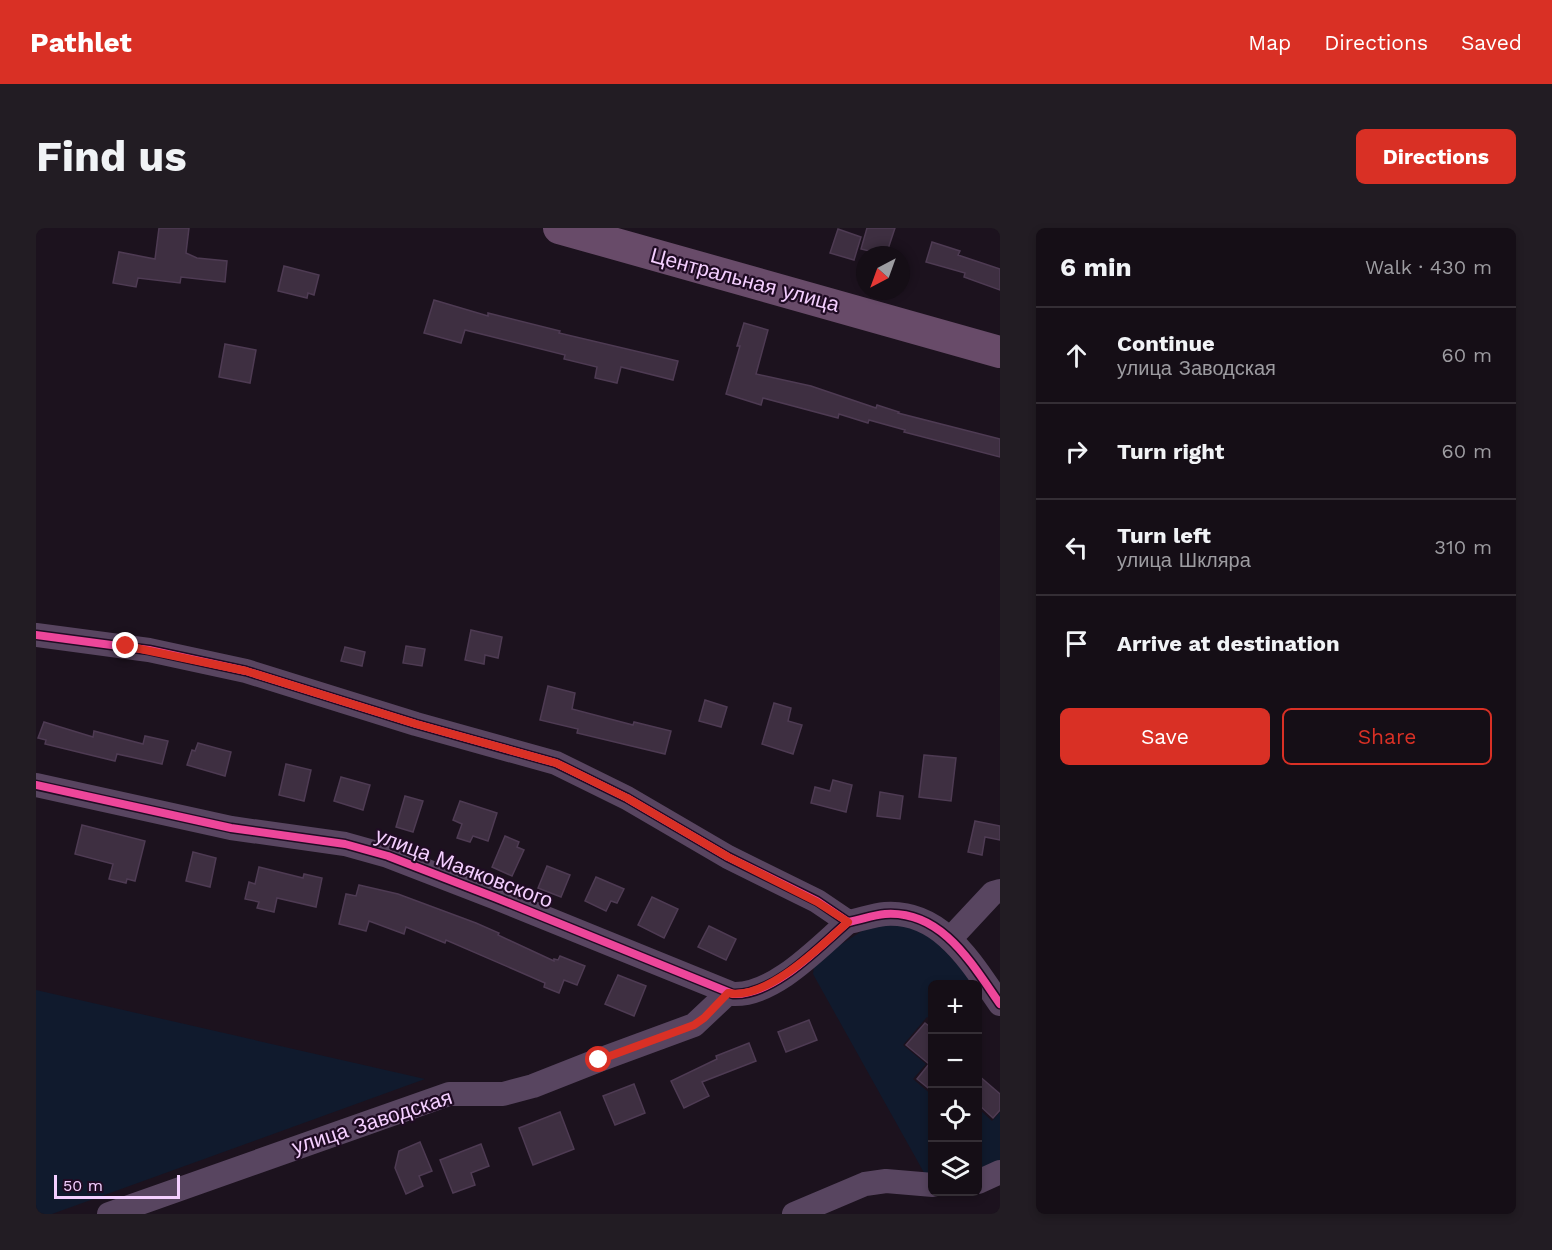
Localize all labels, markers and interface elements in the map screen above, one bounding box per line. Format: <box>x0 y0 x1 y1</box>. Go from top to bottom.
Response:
text: Pathlet <box>30 26 132 59</box>
text: Map <box>1248 30 1291 55</box>
text: Directions <box>1324 30 1428 55</box>
text: Saved <box>1461 30 1522 55</box>
button: Directions <box>1356 129 1516 184</box>
text: Find us <box>36 132 187 181</box>
street label: Центральная улица <box>648 242 843 317</box>
north arrow <box>856 246 910 300</box>
text: 6 min <box>1060 252 1132 282</box>
text: Walk · 430 m <box>1365 255 1492 279</box>
text: Continue <box>1117 331 1215 356</box>
icon: ahead <box>1060 339 1093 372</box>
text: 60 m <box>1442 343 1492 367</box>
text: улица Заводская <box>1117 356 1276 380</box>
icon: right <box>1060 435 1093 468</box>
text: Turn right <box>1117 439 1224 464</box>
text: 60 m <box>1442 439 1492 463</box>
text: Turn left <box>1117 523 1211 548</box>
icon: left <box>1060 531 1093 564</box>
text: 310 m <box>1434 535 1492 559</box>
text: улица Шкляра <box>1117 548 1251 572</box>
icon: arrive <box>1060 627 1093 660</box>
text: Arrive at destination <box>1117 631 1340 656</box>
route end <box>112 632 138 658</box>
button: Save <box>1060 708 1270 765</box>
button: Share <box>1282 708 1492 765</box>
street label: улица Маяковского <box>372 822 557 913</box>
map controls <box>928 980 982 1196</box>
button: + <box>928 980 982 1034</box>
button: − <box>928 1034 982 1088</box>
route start <box>585 1046 611 1072</box>
street label: улица Заводская <box>289 1084 455 1159</box>
button: locate <box>928 1088 982 1142</box>
button: layers <box>928 1142 982 1196</box>
scale bar <box>54 1172 180 1200</box>
text: 50 m <box>63 1176 103 1195</box>

